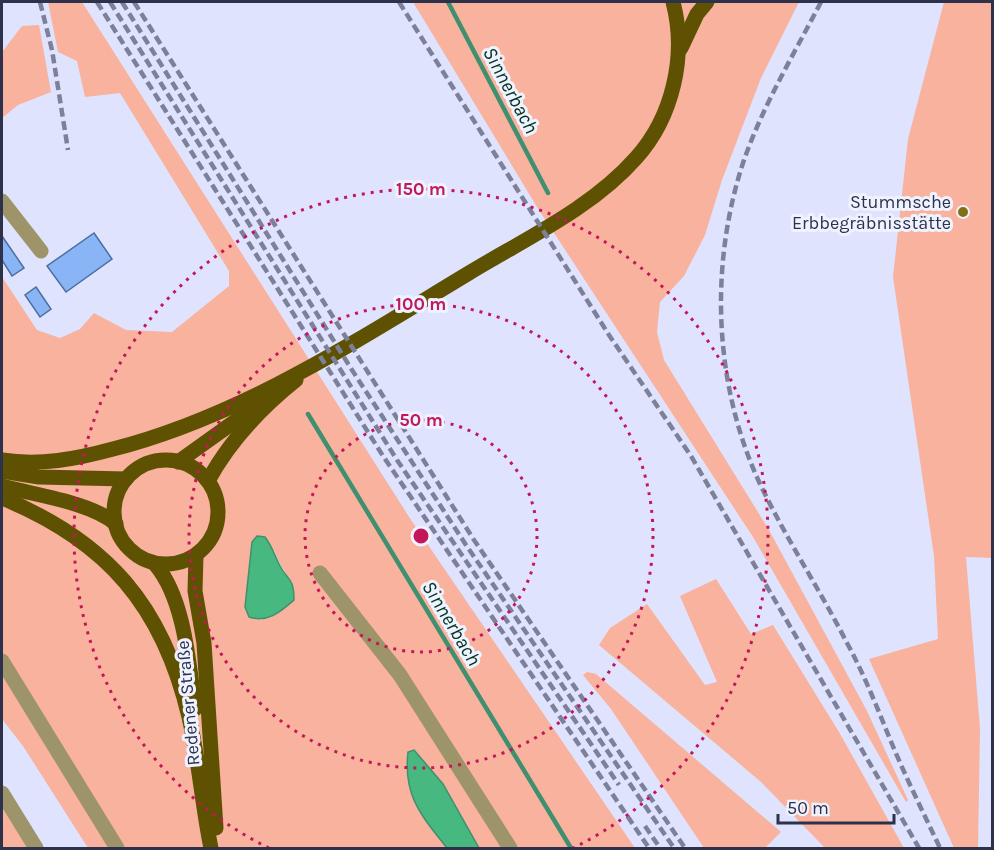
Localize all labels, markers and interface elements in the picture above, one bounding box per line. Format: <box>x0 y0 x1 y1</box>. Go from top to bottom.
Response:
water label: Sinnerbach <box>478 43 543 138</box>
text: 150 m <box>396 178 446 200</box>
place label: Stummsche Erbbegräbnisstätte <box>792 191 951 234</box>
marker: Stummsche Erbbegräbnisstätte <box>956 205 970 219</box>
text: 100 m <box>396 293 446 315</box>
text: 50 m <box>399 409 443 431</box>
centre of rings <box>411 526 431 546</box>
water label: Sinnerbach <box>417 577 486 670</box>
street label: Redener Straße <box>172 640 204 766</box>
scale bar <box>778 787 894 825</box>
text: 50 m <box>787 797 829 819</box>

